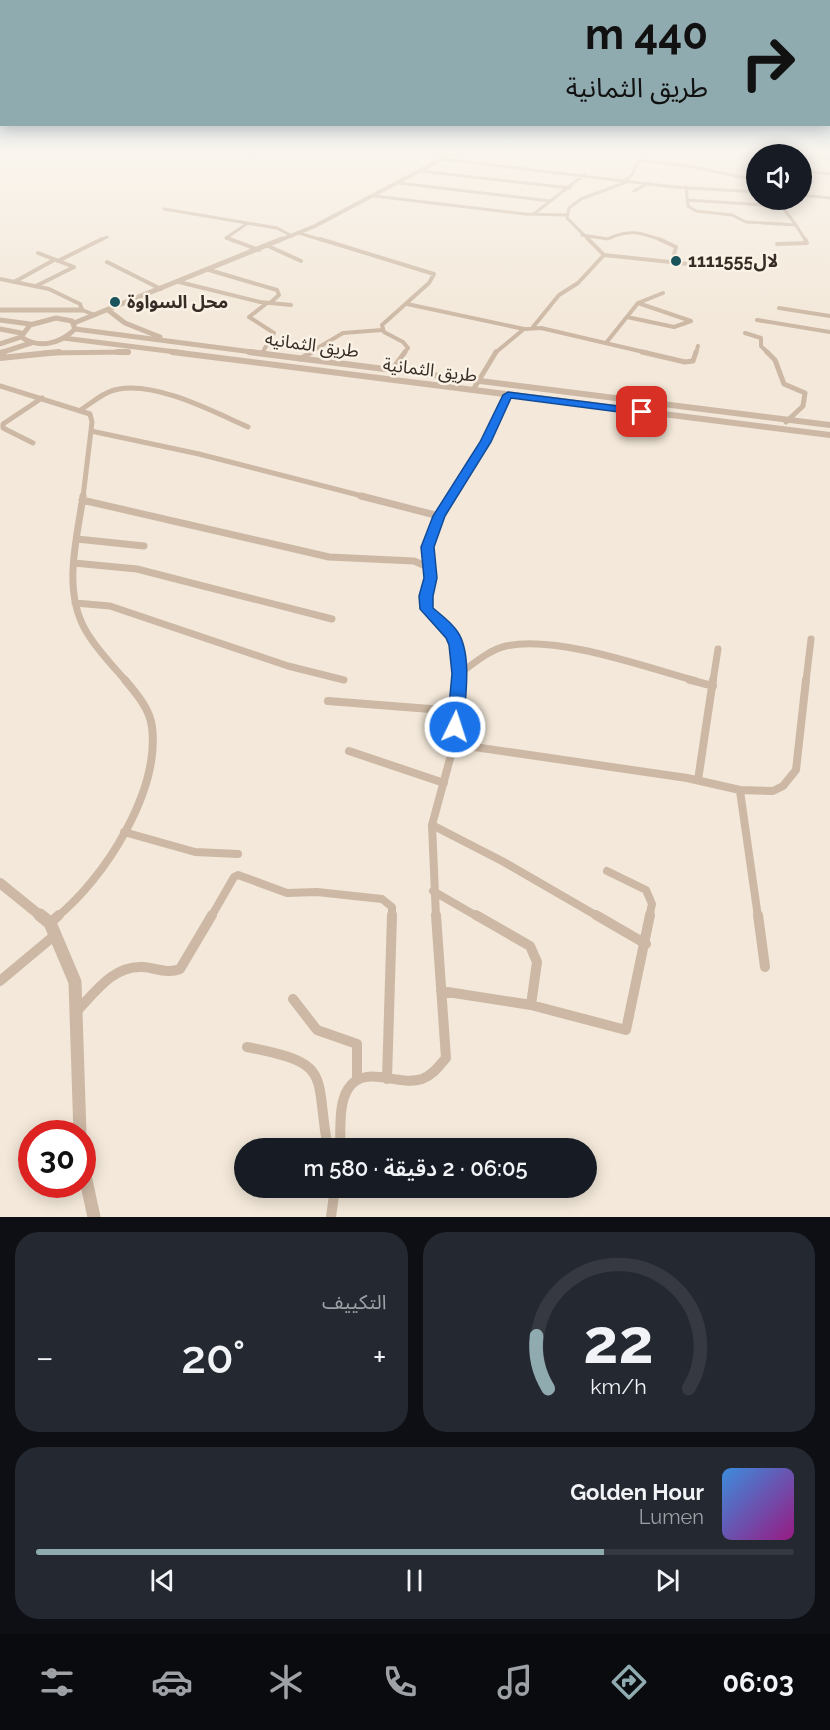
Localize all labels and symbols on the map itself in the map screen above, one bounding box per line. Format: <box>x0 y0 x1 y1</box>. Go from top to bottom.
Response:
place label: 1111555لال <box>688 250 778 272</box>
marker: 1111555لال <box>669 254 683 268</box>
place label: محل السواوة <box>127 291 228 312</box>
marker: محل السواوة <box>108 295 122 309</box>
street label: طريق الثمانيه <box>263 328 361 362</box>
street label: طريق الثمانية <box>382 353 478 387</box>
pin <box>616 386 667 437</box>
position arrow <box>423 695 487 759</box>
speed limit sign: 30 <box>18 1120 96 1198</box>

